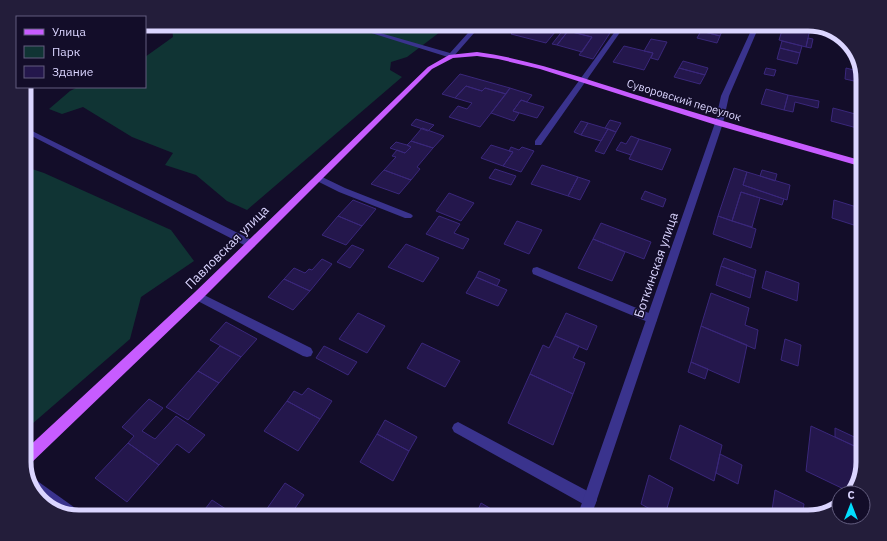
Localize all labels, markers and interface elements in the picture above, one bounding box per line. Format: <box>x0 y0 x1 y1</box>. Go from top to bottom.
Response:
legend <box>16 16 146 88</box>
text: Улица <box>52 24 86 39</box>
text: Парк <box>52 44 81 59</box>
text: Здание <box>52 64 94 79</box>
street label: Суворовский переулок <box>625 76 743 124</box>
street label: Павловская улица <box>182 202 272 292</box>
street label: Боткинская улица <box>630 210 682 320</box>
north arrow <box>831 485 871 525</box>
text: С <box>847 488 855 502</box>

